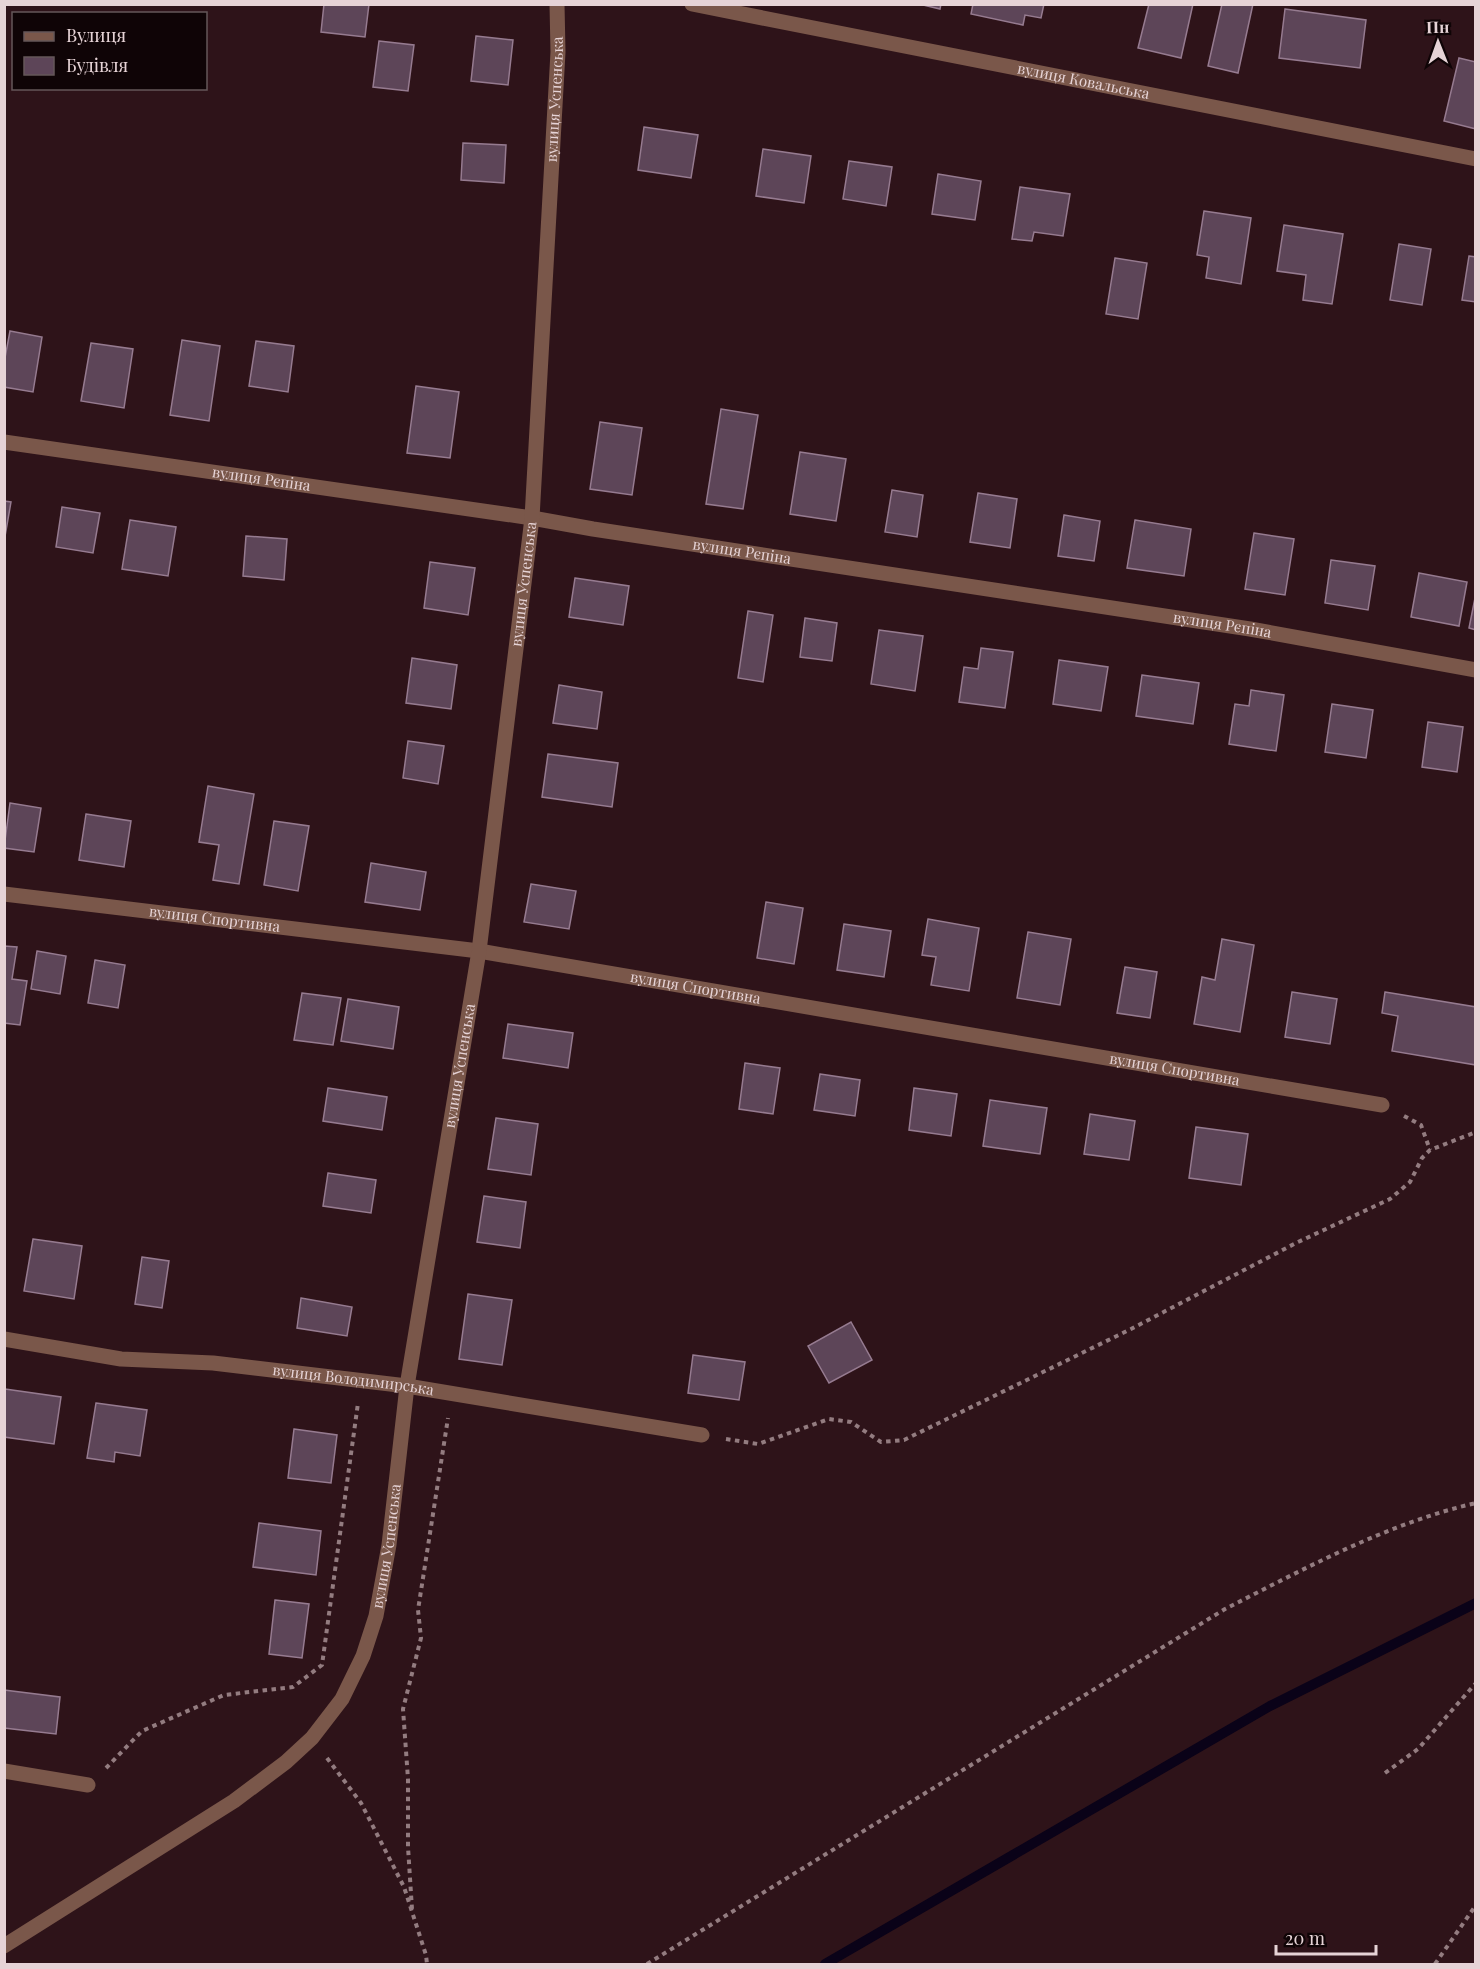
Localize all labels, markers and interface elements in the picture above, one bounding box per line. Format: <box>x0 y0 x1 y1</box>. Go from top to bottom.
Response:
legend <box>12 12 207 90</box>
north arrow <box>1408 12 1468 72</box>
text: Пн <box>1426 16 1449 37</box>
text: Вулиця <box>66 23 127 47</box>
street label: вулиця Успенська <box>541 36 567 163</box>
text: Будівля <box>66 53 129 77</box>
street label: вулиця Ковальська <box>1016 58 1152 103</box>
street label: вулиця Рєпіна <box>211 461 313 495</box>
street label: вулиця Успенська <box>505 520 541 648</box>
street label: вулиця Рєпіна <box>691 533 793 568</box>
street label: вулиця Рєпіна <box>1172 606 1274 642</box>
street label: вулиця Спортивна <box>148 900 282 936</box>
street label: вулиця Спортивна <box>629 966 763 1008</box>
street label: вулиця Успенська <box>439 1002 479 1129</box>
street label: вулиця Спортивна <box>1108 1048 1242 1090</box>
street label: вулиця Володимирська <box>272 1359 436 1399</box>
street label: вулиця Успенська <box>367 1482 405 1610</box>
scale bar <box>1276 1918 1376 1956</box>
text: 20 m <box>1285 1926 1325 1950</box>

